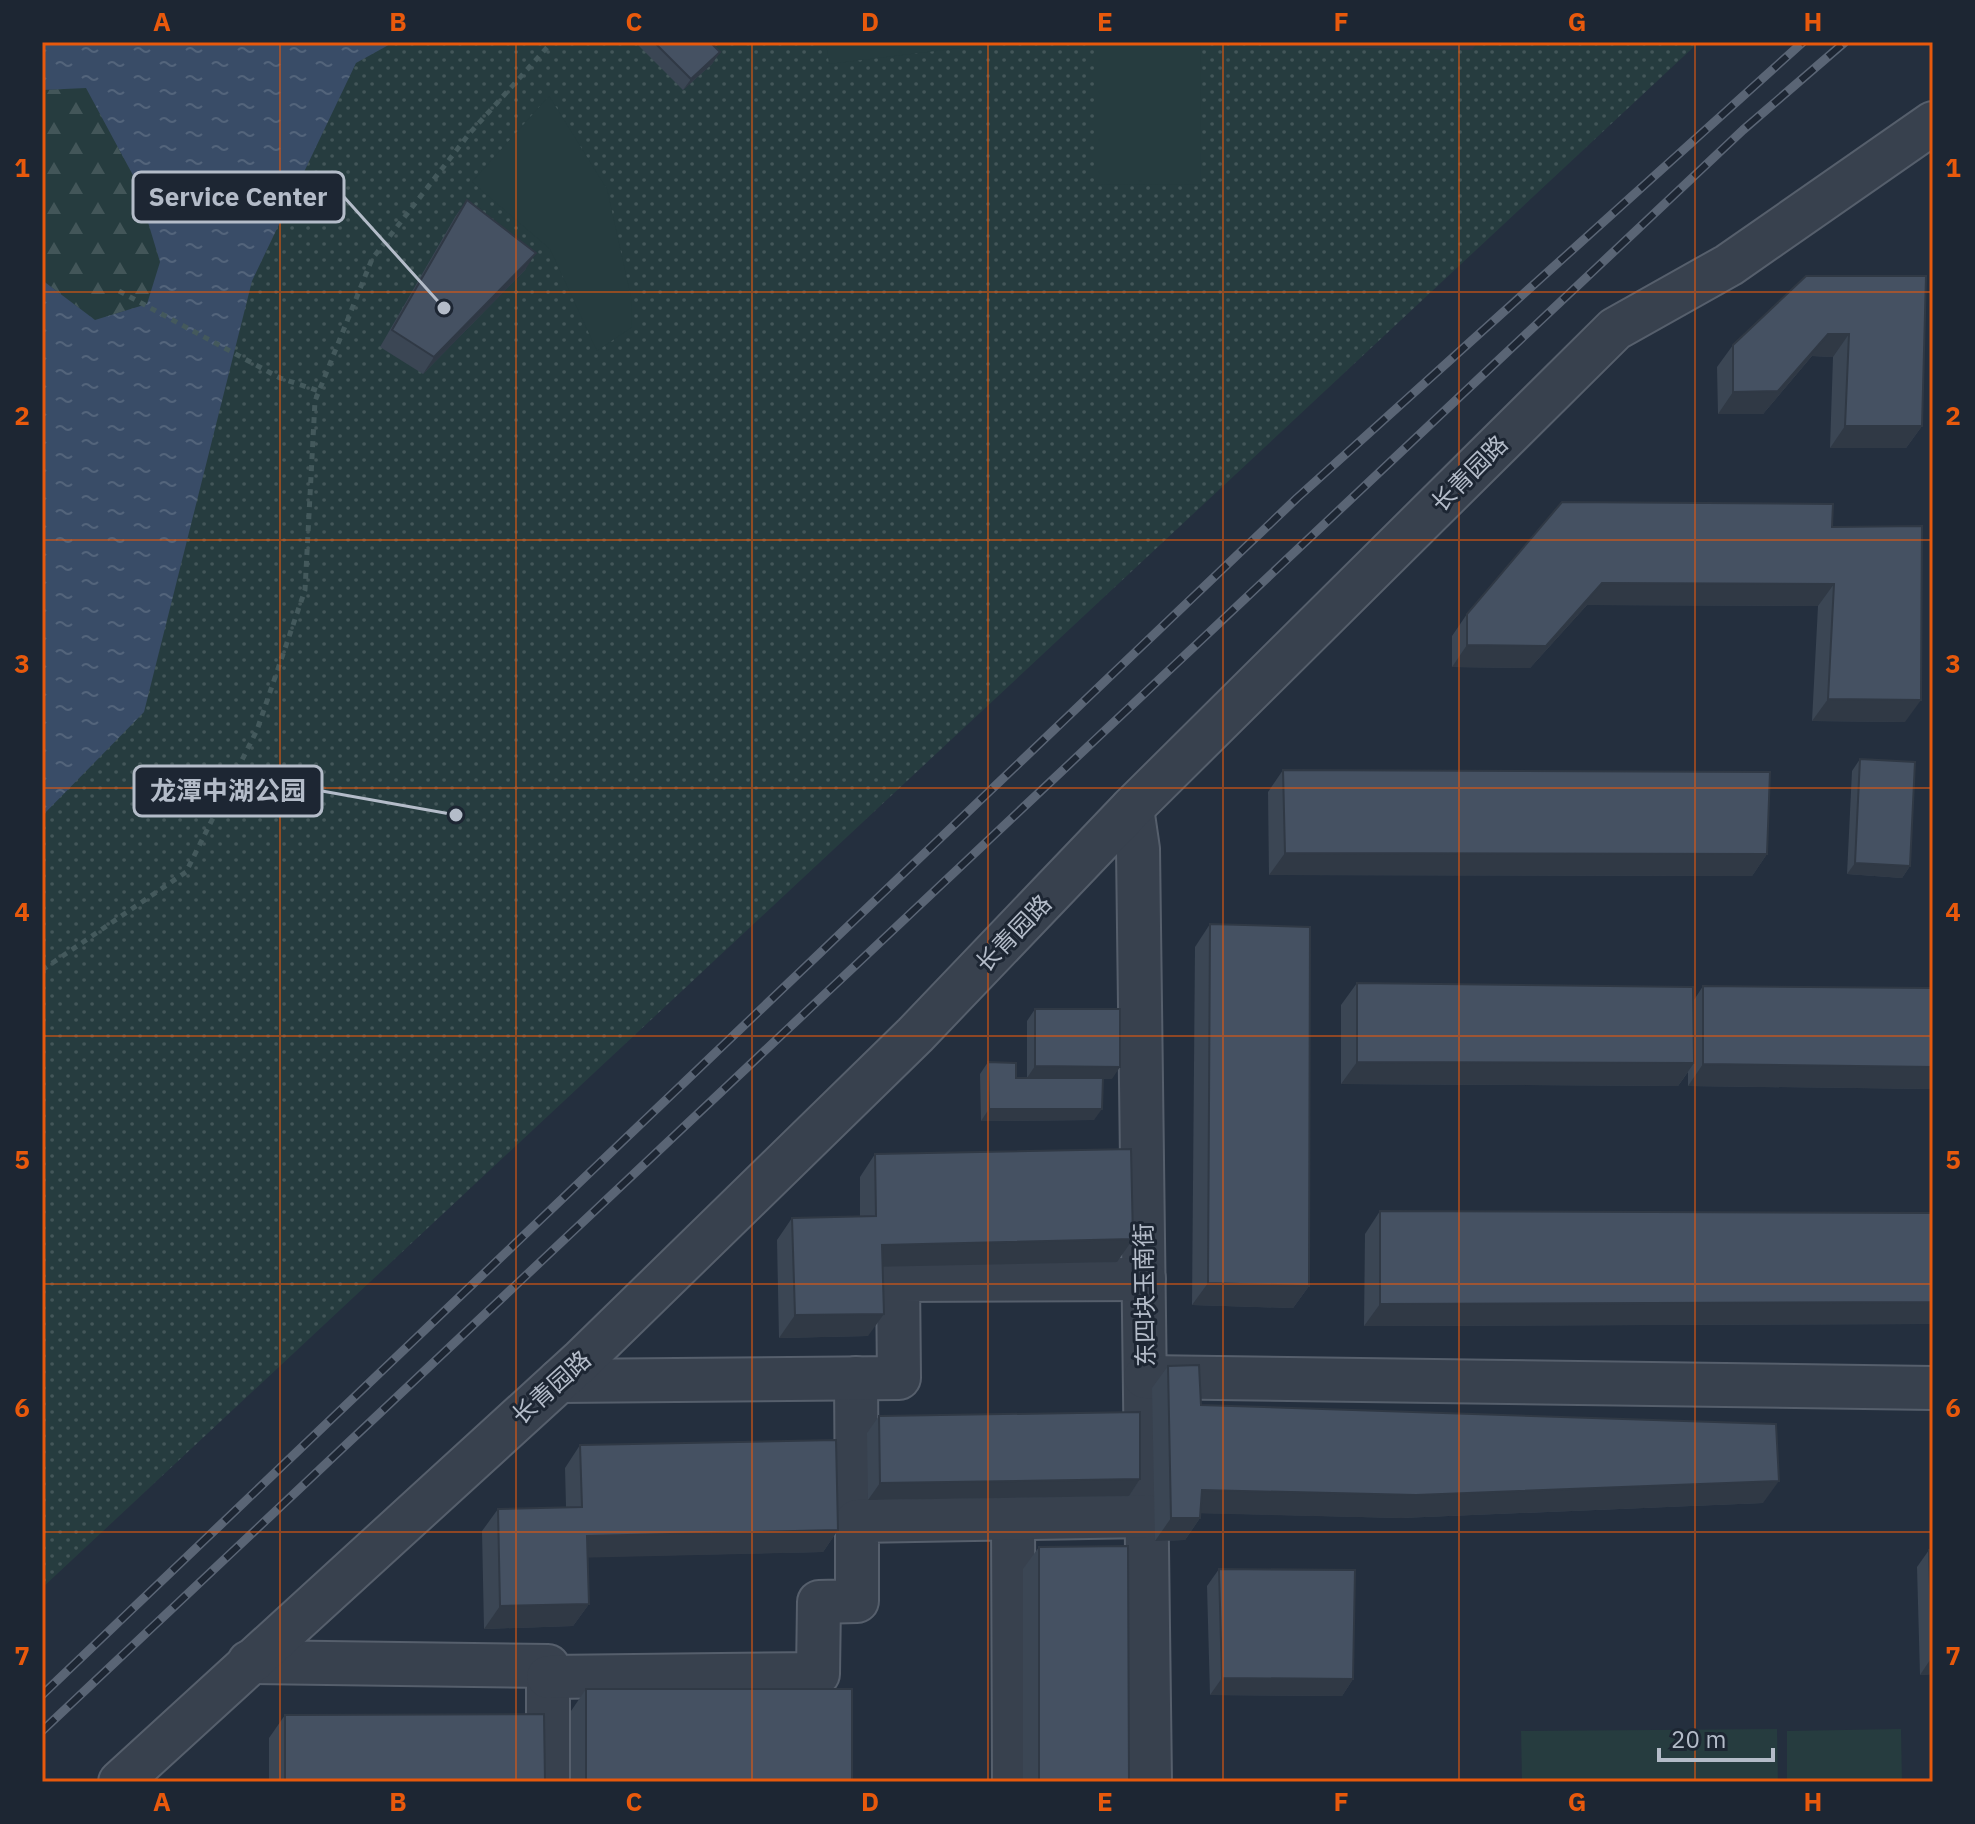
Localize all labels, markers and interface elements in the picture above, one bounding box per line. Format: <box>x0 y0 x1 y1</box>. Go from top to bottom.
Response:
text: A <box>153 4 171 38</box>
text: B <box>389 4 407 38</box>
text: C <box>626 4 643 38</box>
text: D <box>861 4 879 38</box>
text: E <box>1097 4 1113 38</box>
text: F <box>1333 4 1349 38</box>
text: G <box>1568 4 1586 38</box>
text: H <box>1804 4 1822 38</box>
text: 1 <box>14 150 30 184</box>
text: 1 <box>1945 150 1961 184</box>
callout: Service Center <box>133 172 344 222</box>
text: Service Center <box>148 179 328 213</box>
text: 2 <box>14 398 30 432</box>
text: 2 <box>1945 398 1961 432</box>
street label: 长青园路 <box>1424 428 1514 518</box>
text: 3 <box>14 646 30 680</box>
text: 3 <box>1945 646 1961 680</box>
callout: 龙潭中湖公园 <box>134 766 322 816</box>
text: 龙潭中湖公园 <box>150 773 306 807</box>
street label: 长青园路 <box>968 887 1058 979</box>
text: 4 <box>14 894 30 928</box>
text: 4 <box>1945 894 1961 928</box>
text: 5 <box>14 1142 30 1176</box>
text: 5 <box>1945 1142 1961 1176</box>
street label: 东四块玉南街 <box>1127 1223 1161 1367</box>
street label: 长青园路 <box>505 1343 597 1431</box>
text: 6 <box>14 1390 30 1424</box>
text: 6 <box>1945 1390 1961 1424</box>
text: 7 <box>14 1638 30 1672</box>
text: 7 <box>1945 1638 1961 1672</box>
scale bar <box>1659 1712 1773 1762</box>
text: 20 m <box>1671 1723 1726 1755</box>
text: A <box>153 1784 171 1818</box>
text: B <box>389 1784 407 1818</box>
text: C <box>626 1784 643 1818</box>
text: D <box>861 1784 879 1818</box>
text: E <box>1097 1784 1113 1818</box>
text: F <box>1333 1784 1349 1818</box>
text: G <box>1568 1784 1586 1818</box>
text: H <box>1804 1784 1822 1818</box>

